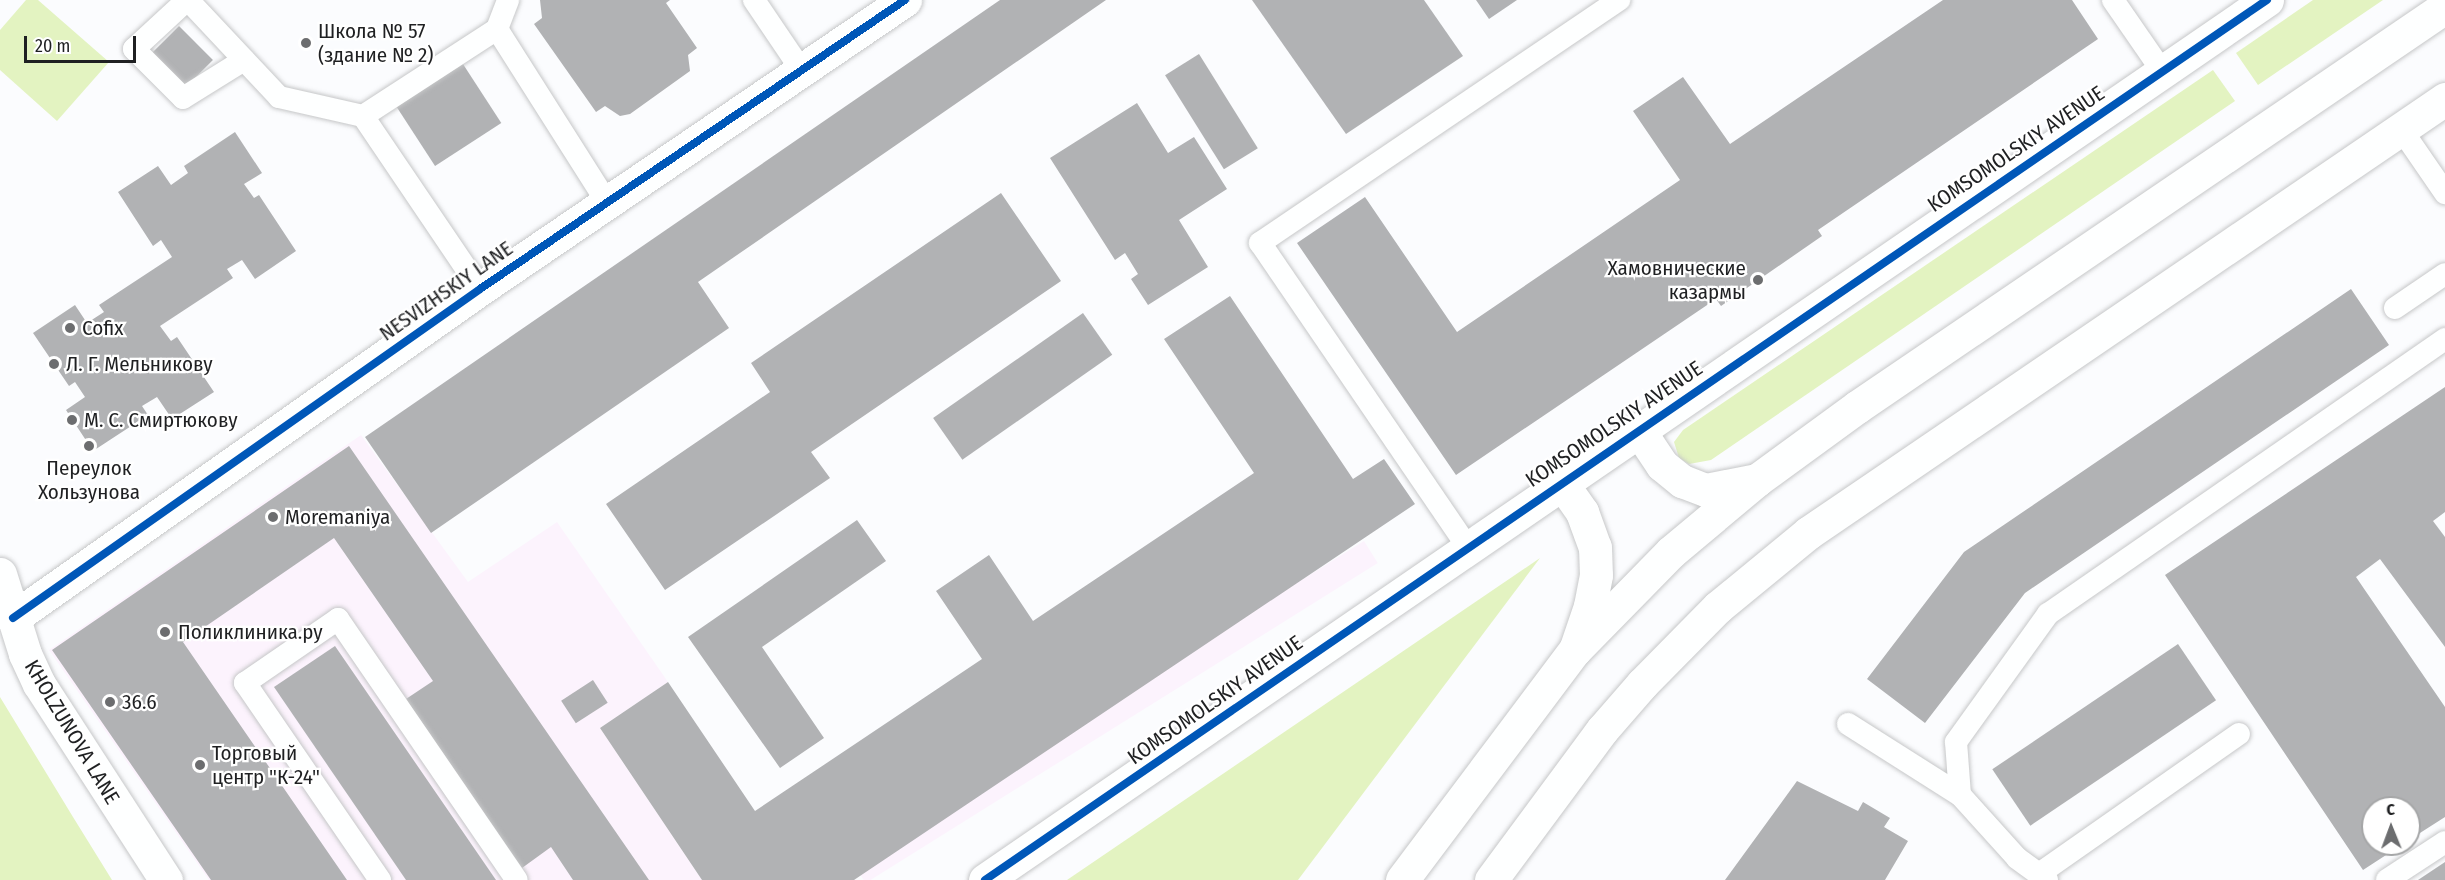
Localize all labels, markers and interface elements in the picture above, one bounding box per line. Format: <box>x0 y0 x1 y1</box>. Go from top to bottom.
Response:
place label: Школа № 57 (здание № 2) <box>318 18 434 68</box>
scale bar <box>27 24 140 62</box>
text: 20 m <box>35 35 70 57</box>
marker: Школа № 57 (здание № 2) <box>299 36 313 50</box>
street label: KOMSOMOLSKIY AVENUE <box>1923 81 2109 217</box>
street label: NESVIZHSKIY LANE <box>375 236 517 346</box>
place label: Хамовнические казармы <box>1608 255 1746 305</box>
marker: Хамовнические казармы <box>1751 273 1765 287</box>
place label: Cofix <box>82 315 123 341</box>
marker: Cofix <box>63 321 77 335</box>
place label: Л. Г. Мельникову <box>66 351 213 377</box>
street label: KOMSOMOLSKIY AVENUE <box>1521 356 1707 492</box>
marker: Л. Г. Мельникову <box>47 357 61 371</box>
place label: М. С. Смиртюкову <box>84 407 238 433</box>
marker: М. С. Смиртюкову <box>65 413 79 427</box>
marker: Переулок Хользунова <box>82 439 96 453</box>
place label: Переулок Хользунова <box>38 455 140 505</box>
place label: Moremaniya <box>285 504 390 530</box>
marker: Moremaniya <box>266 510 280 524</box>
place label: Поликлиника.ру <box>178 619 323 645</box>
marker: Поликлиника.ру <box>156 623 174 641</box>
street label: KOMSOMOLSKIY AVENUE <box>1123 630 1307 770</box>
street label: KHOLZUNOVA LANE <box>19 655 125 809</box>
place label: 36.6 <box>122 689 157 715</box>
marker: 36.6 <box>103 695 117 709</box>
place label: Торговый центр "К-24" <box>212 740 320 790</box>
marker: Торговый центр "К-24" <box>193 758 207 772</box>
north arrow <box>2361 796 2421 856</box>
text: С <box>2386 800 2395 819</box>

